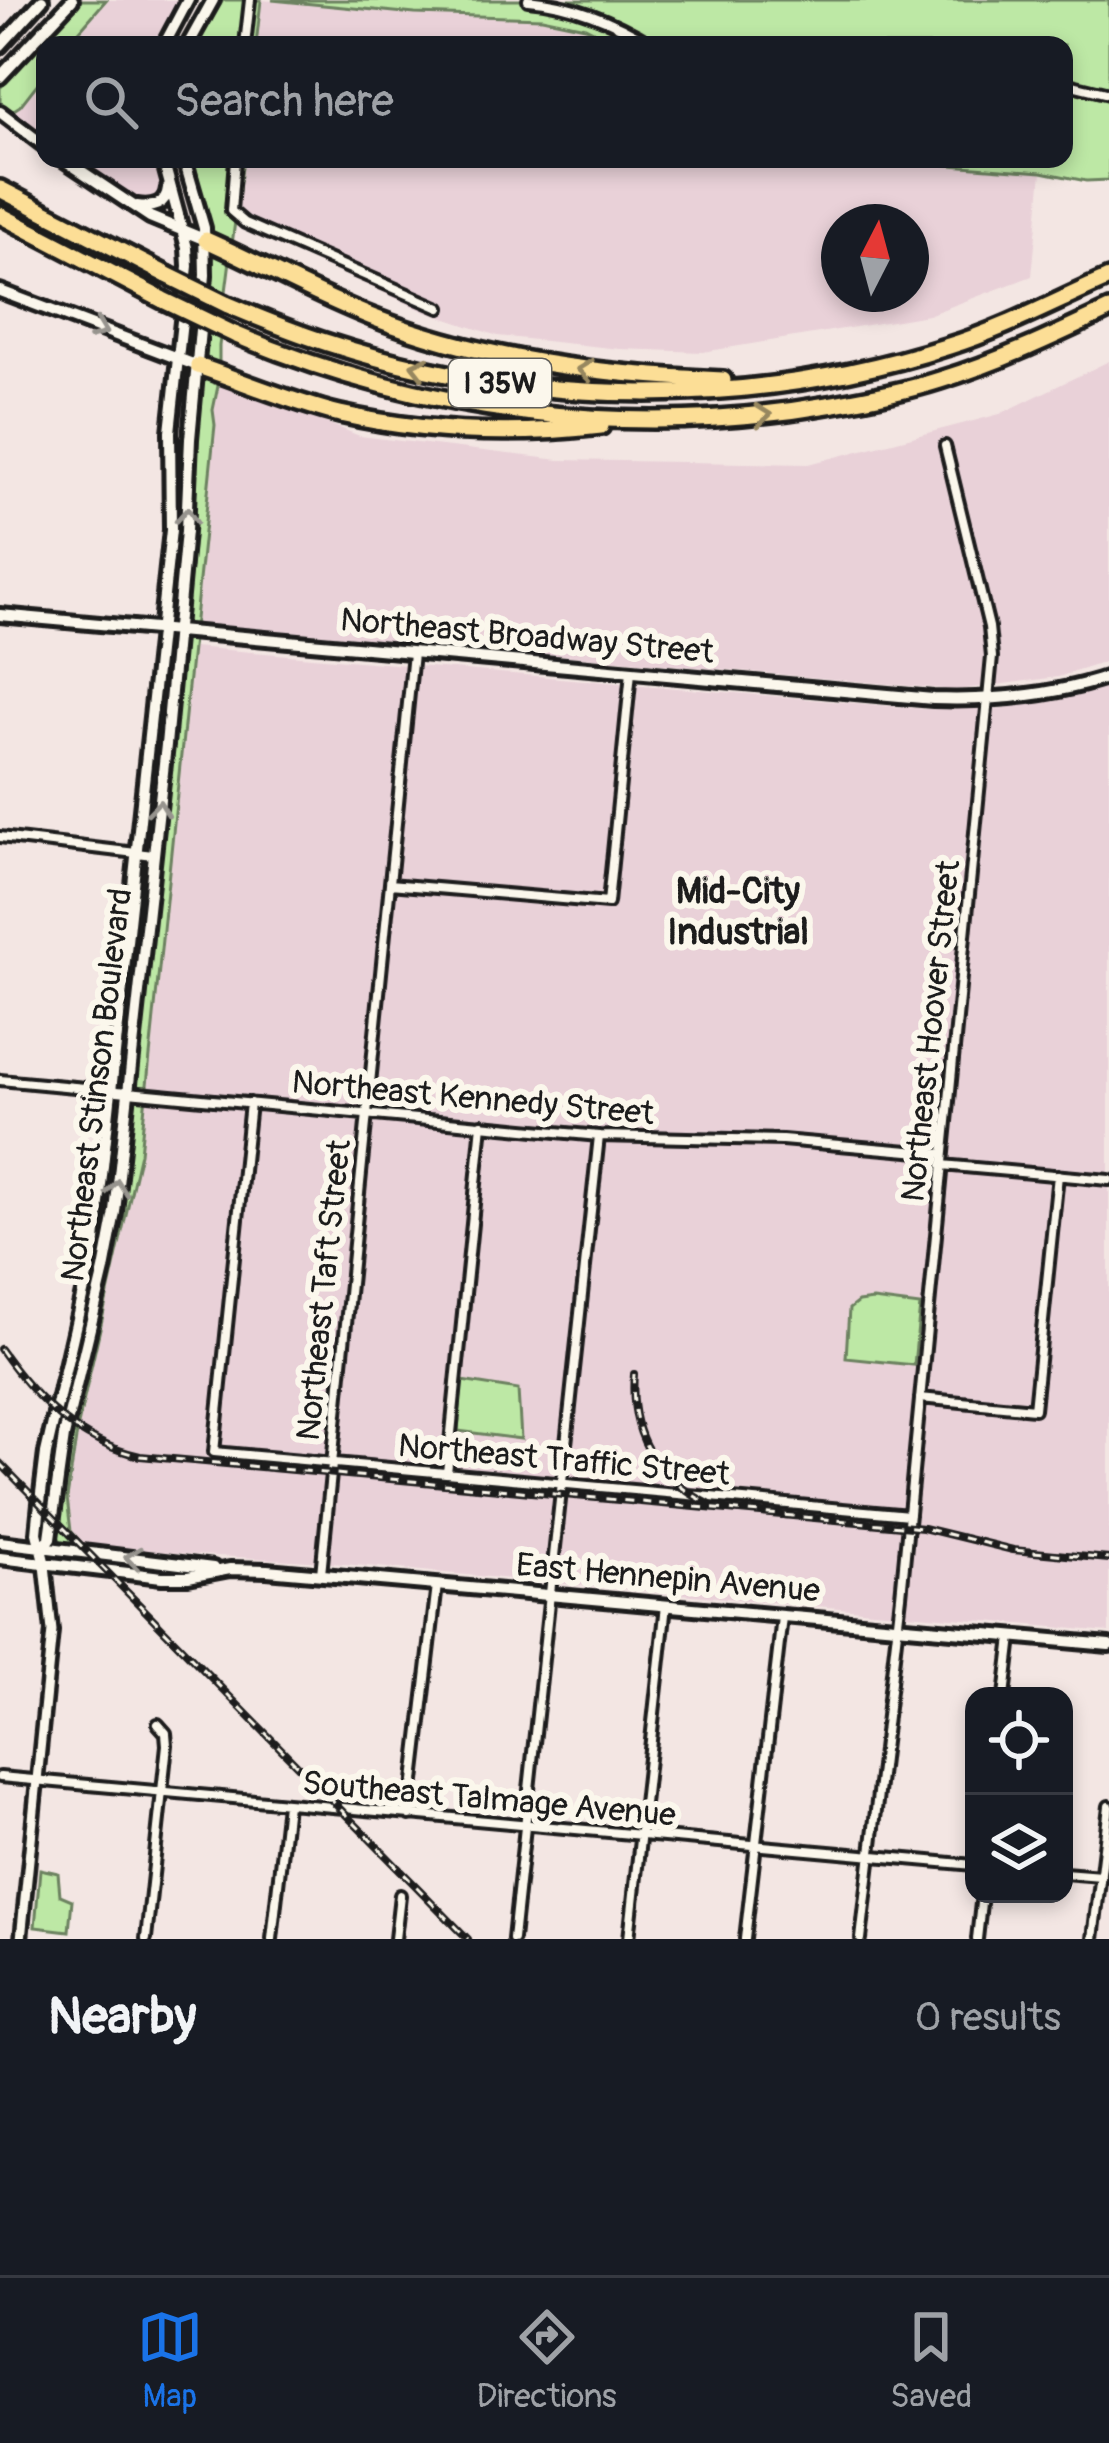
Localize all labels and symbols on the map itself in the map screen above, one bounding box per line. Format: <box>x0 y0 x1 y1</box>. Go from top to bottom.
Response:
north arrow <box>821 204 929 312</box>
one-way arrow <box>87 315 108 340</box>
one-way arrow <box>410 356 430 381</box>
one-way arrow <box>575 358 595 384</box>
road number: I 35W <box>449 359 551 407</box>
one-way arrow <box>753 402 773 428</box>
one-way arrow <box>174 506 200 525</box>
street label: Northeast Broadway Street <box>339 599 716 673</box>
one-way arrow <box>146 799 171 818</box>
street label: Northeast Hoover Street <box>893 857 969 1204</box>
district label: Mid-City Industrial <box>667 869 809 955</box>
street label: Northeast Stinson Boulevard <box>53 886 141 1284</box>
street label: Northeast Kennedy Street <box>290 1062 656 1134</box>
street label: Northeast Taft Street <box>288 1137 360 1443</box>
one-way arrow <box>104 1178 130 1198</box>
street label: Northeast Traffic Street <box>396 1425 732 1495</box>
street label: East Hennepin Avenue <box>514 1544 822 1612</box>
one-way arrow <box>123 1545 142 1571</box>
street label: Southeast Talmage Avenue <box>301 1762 677 1836</box>

